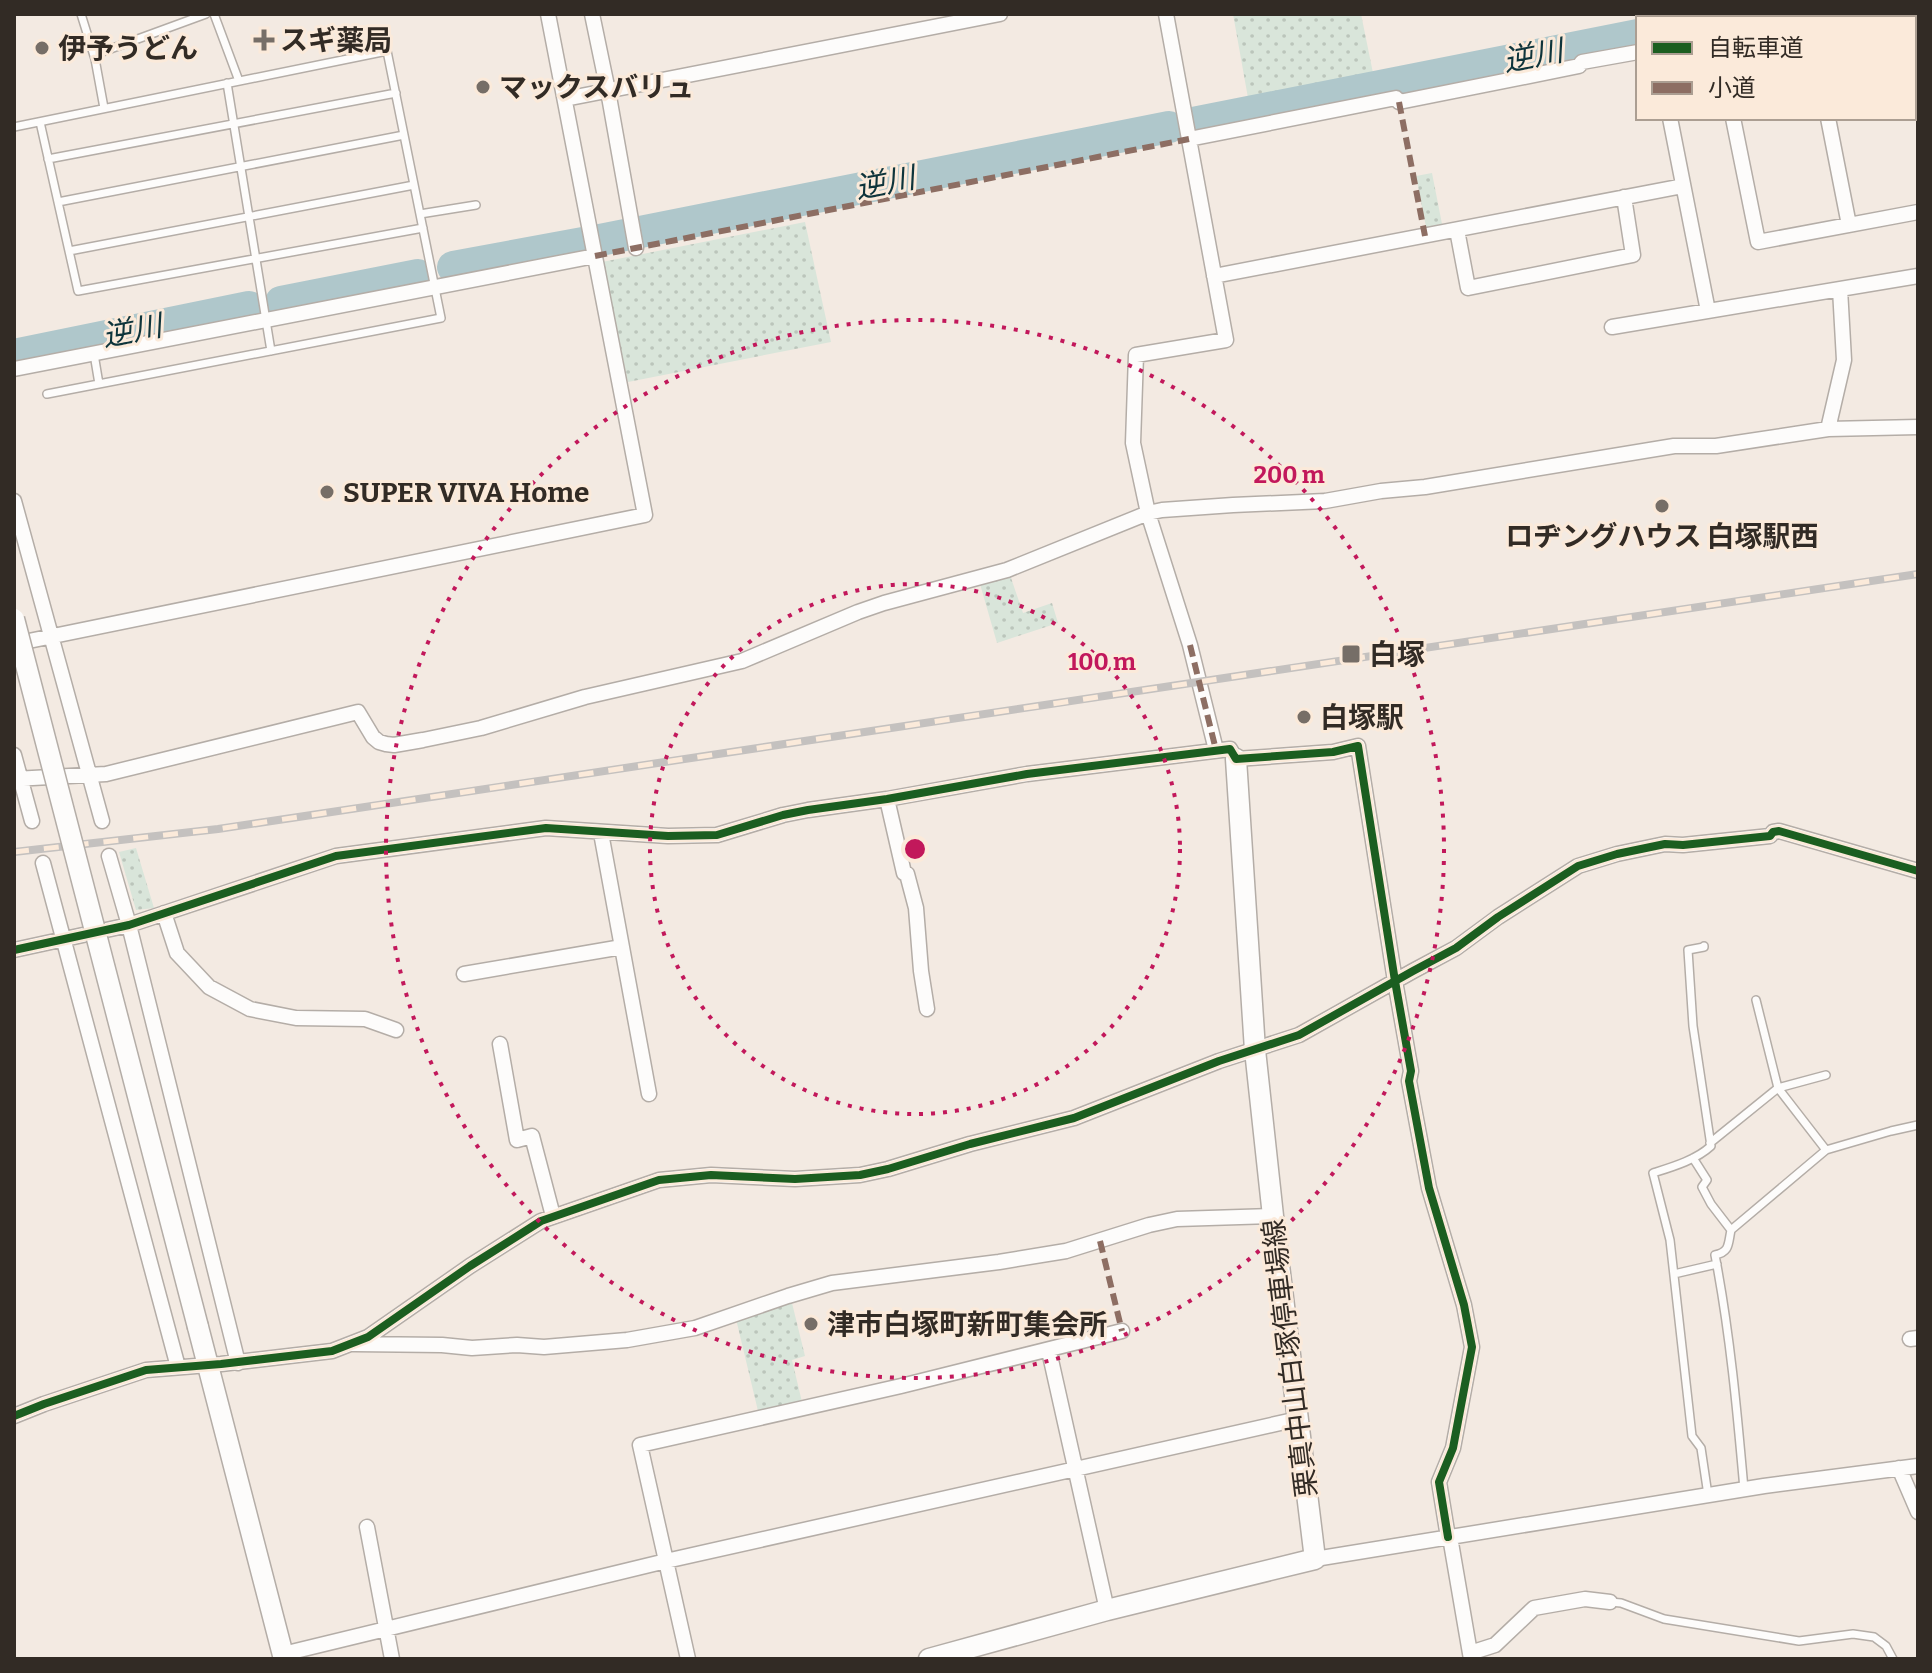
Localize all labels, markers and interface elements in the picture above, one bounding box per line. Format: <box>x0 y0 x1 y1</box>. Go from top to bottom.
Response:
legend <box>1636 16 1916 120</box>
place label: スギ薬局 <box>280 24 392 57</box>
marker: スギ薬局 <box>255 31 273 49</box>
place label: 伊予うどん <box>58 32 198 65</box>
water label: 逆川 <box>1500 32 1569 79</box>
text: 自転車道 <box>1708 34 1804 62</box>
marker: 伊予うどん <box>33 39 51 57</box>
place label: マックスバリュ <box>499 71 694 104</box>
text: 小道 <box>1708 74 1756 102</box>
marker: マックスバリュ <box>474 78 492 96</box>
water label: 逆川 <box>852 159 921 206</box>
water label: 逆川 <box>99 307 168 354</box>
text: 200 m <box>1253 461 1325 489</box>
place label: SUPER VIVA Home <box>343 476 589 509</box>
marker: SUPER VIVA Home <box>318 483 336 501</box>
marker: ロヂングハウス 白塚駅西 <box>1653 497 1671 515</box>
place label: ロヂングハウス 白塚駅西 <box>1505 520 1819 553</box>
place label: 白塚 <box>1369 638 1425 671</box>
marker: 白塚 <box>1340 643 1362 665</box>
text: 100 m <box>1068 648 1136 676</box>
place label: 白塚駅 <box>1320 701 1404 734</box>
marker: 白塚駅 <box>1295 708 1313 726</box>
centre of rings <box>901 835 929 863</box>
street label: 栗真中山白塚停車場線 <box>1257 1217 1323 1499</box>
place label: 津市白塚町新町集会所 <box>827 1308 1107 1341</box>
marker: 津市白塚町新町集会所 <box>802 1315 820 1333</box>

